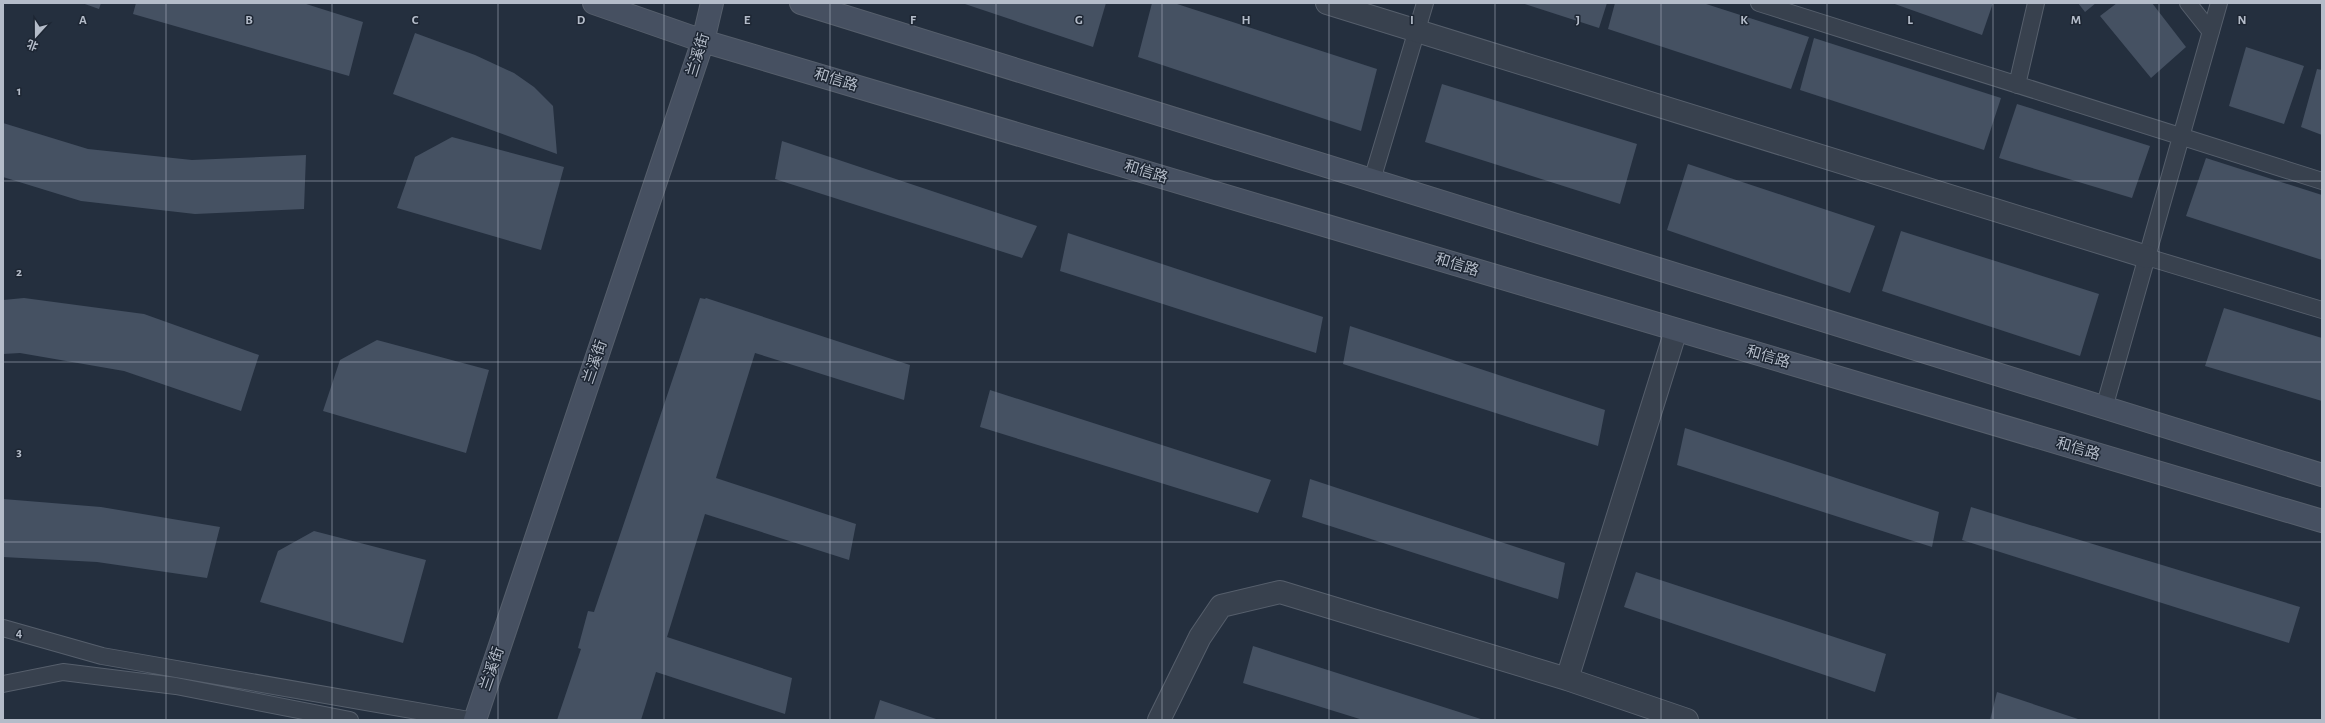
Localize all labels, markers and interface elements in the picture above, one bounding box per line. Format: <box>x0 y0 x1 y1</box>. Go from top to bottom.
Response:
text: A <box>79 14 87 27</box>
text: B <box>245 14 253 27</box>
text: C <box>412 14 419 27</box>
text: D <box>577 14 586 27</box>
text: E <box>744 14 751 27</box>
text: F <box>910 14 917 27</box>
text: G <box>1075 14 1083 27</box>
text: H <box>1241 14 1251 27</box>
text: I <box>1410 14 1414 27</box>
text: J <box>1576 14 1580 27</box>
text: K <box>1740 14 1748 27</box>
text: L <box>1907 14 1913 27</box>
text: M <box>2071 14 2081 27</box>
text: N <box>2237 14 2247 27</box>
north arrow <box>16 16 56 56</box>
street label: 兰溪街 <box>683 31 712 79</box>
text: 北 <box>25 38 40 52</box>
street label: 和信路 <box>812 65 860 94</box>
text: 1 <box>17 85 21 98</box>
street label: 和信路 <box>1122 157 1170 186</box>
street label: 和信路 <box>1433 250 1481 279</box>
text: 2 <box>16 266 22 279</box>
street label: 兰溪街 <box>580 338 609 386</box>
street label: 和信路 <box>1744 343 1792 370</box>
street label: 和信路 <box>2054 435 2102 462</box>
text: 3 <box>16 446 22 459</box>
text: 4 <box>16 627 23 640</box>
street label: 兰溪街 <box>477 645 506 693</box>

